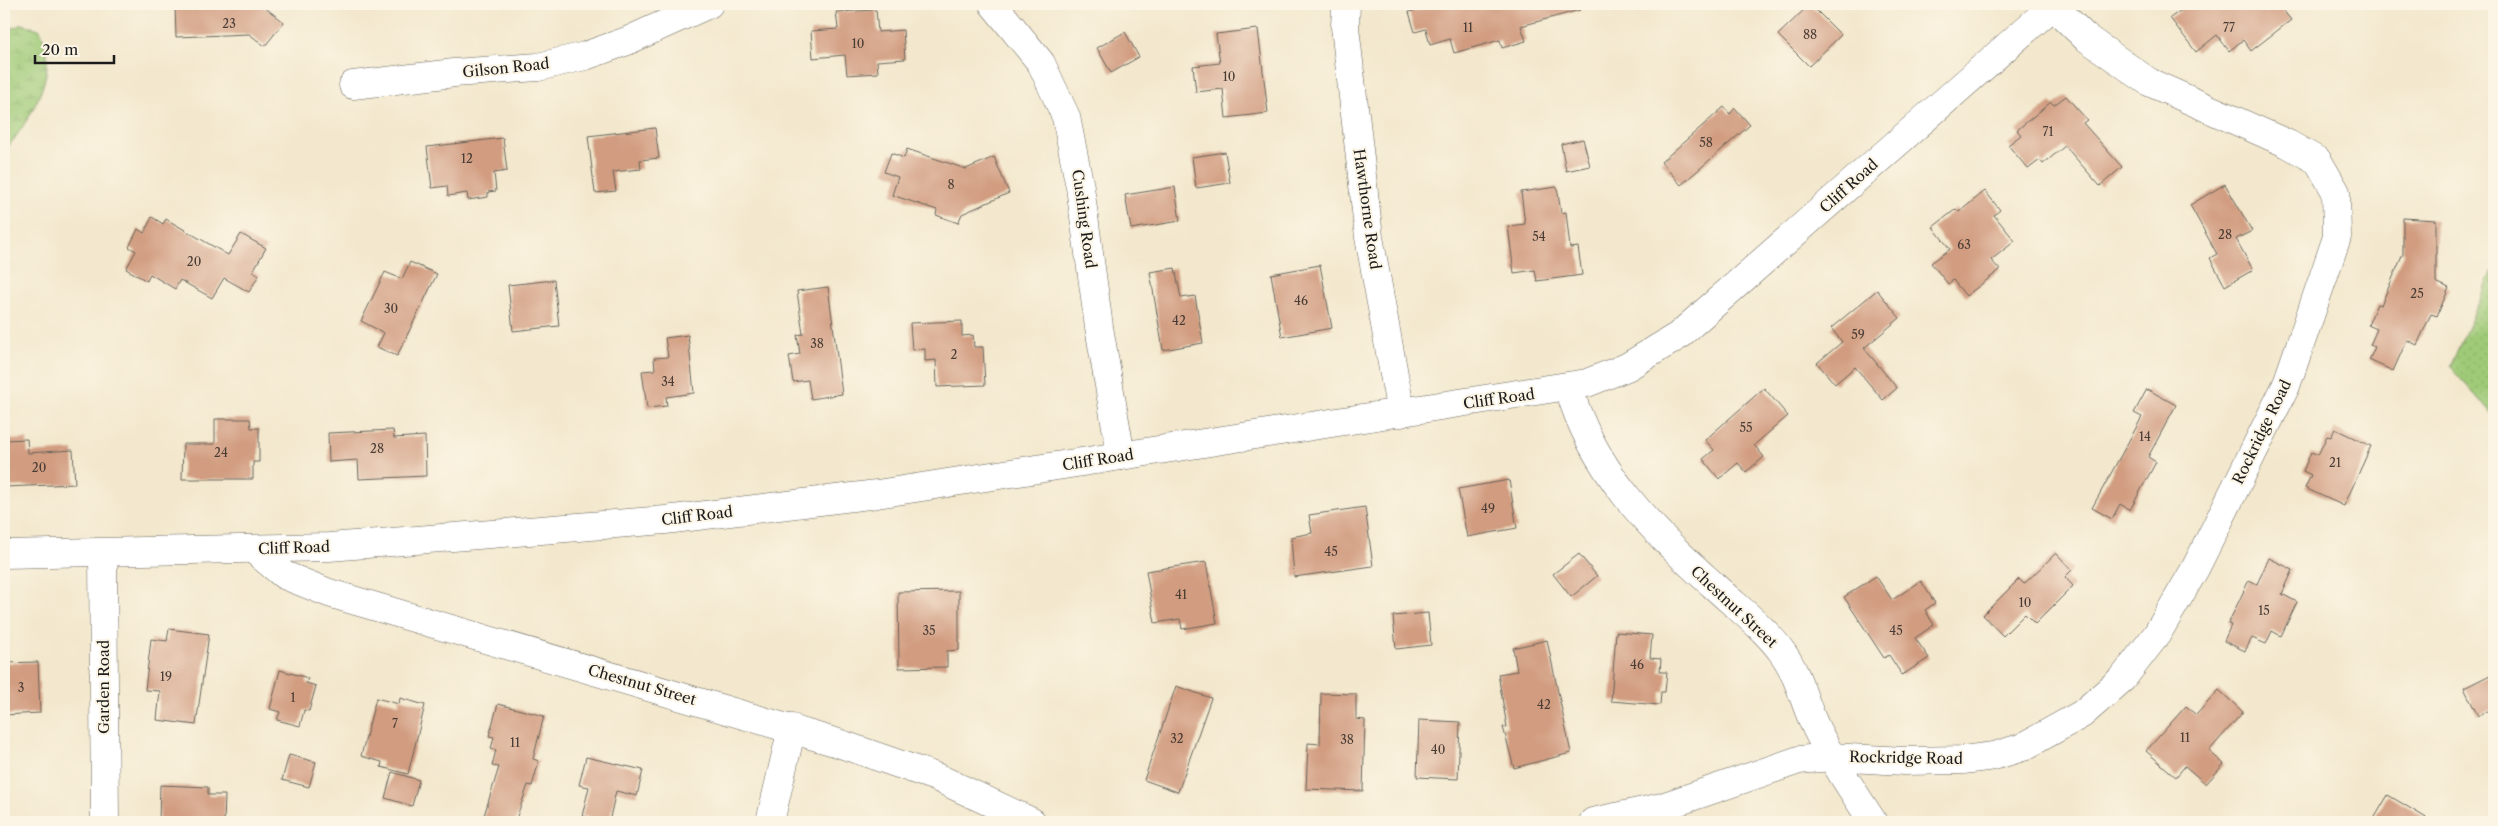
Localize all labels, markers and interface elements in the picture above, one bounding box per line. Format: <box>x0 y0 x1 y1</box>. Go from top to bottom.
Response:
house number: 23 <box>222 16 236 31</box>
house number: 11 <box>1463 20 1473 35</box>
house number: 77 <box>2223 20 2235 35</box>
house number: 88 <box>1803 27 1817 42</box>
scale bar <box>35 32 114 64</box>
house number: 10 <box>852 36 864 51</box>
text: 20 m <box>42 40 78 59</box>
street label: Gilson Road <box>462 53 550 82</box>
house number: 10 <box>1223 69 1235 84</box>
house number: 71 <box>2043 124 2053 139</box>
house number: 58 <box>1699 135 1713 150</box>
street label: Hawthorne Road <box>1350 147 1385 271</box>
house number: 12 <box>461 151 473 166</box>
street label: Cliff Road <box>1816 154 1882 217</box>
street label: Cushing Road <box>1068 168 1101 270</box>
house number: 8 <box>947 177 955 192</box>
house number: 28 <box>2218 227 2232 242</box>
house number: 54 <box>1532 229 1546 244</box>
house number: 63 <box>1957 237 1971 252</box>
house number: 20 <box>187 254 201 269</box>
house number: 25 <box>2410 286 2424 301</box>
house number: 46 <box>1294 293 1308 308</box>
house number: 30 <box>384 301 398 316</box>
house number: 42 <box>1172 313 1186 328</box>
house number: 59 <box>1851 327 1865 342</box>
house number: 38 <box>810 336 824 351</box>
house number: 2 <box>951 347 958 362</box>
house number: 34 <box>661 374 675 389</box>
street label: Rockridge Road <box>2228 376 2295 487</box>
street label: Cliff Road <box>1462 384 1536 413</box>
house number: 55 <box>1739 420 1753 435</box>
house number: 14 <box>2139 429 2151 444</box>
house number: 28 <box>370 441 384 456</box>
street label: Cliff Road <box>1061 444 1135 475</box>
house number: 24 <box>214 445 228 460</box>
house number: 21 <box>2329 455 2341 470</box>
house number: 20 <box>32 460 46 475</box>
house number: 49 <box>1481 501 1495 516</box>
street label: Cliff Road <box>660 502 734 529</box>
street label: Cliff Road <box>258 537 330 558</box>
house number: 45 <box>1324 544 1338 559</box>
street label: Chestnut Street <box>1687 562 1782 652</box>
house number: 41 <box>1175 587 1187 602</box>
house number: 10 <box>2019 595 2031 610</box>
house number: 15 <box>2258 603 2270 618</box>
house number: 35 <box>922 623 936 638</box>
house number: 45 <box>1889 623 1903 638</box>
street label: Garden Road <box>94 640 113 734</box>
house number: 46 <box>1630 657 1644 672</box>
street label: Chestnut Street <box>586 660 699 709</box>
house number: 19 <box>160 669 172 684</box>
house number: 3 <box>18 680 24 695</box>
house number: 1 <box>290 690 296 705</box>
house number: 42 <box>1537 697 1551 712</box>
house number: 7 <box>392 716 398 731</box>
house number: 11 <box>2180 730 2190 745</box>
house number: 32 <box>1170 731 1184 746</box>
house number: 38 <box>1340 732 1354 747</box>
house number: 11 <box>510 735 520 750</box>
house number: 40 <box>1431 742 1445 757</box>
street label: Rockridge Road <box>1849 747 1963 768</box>

